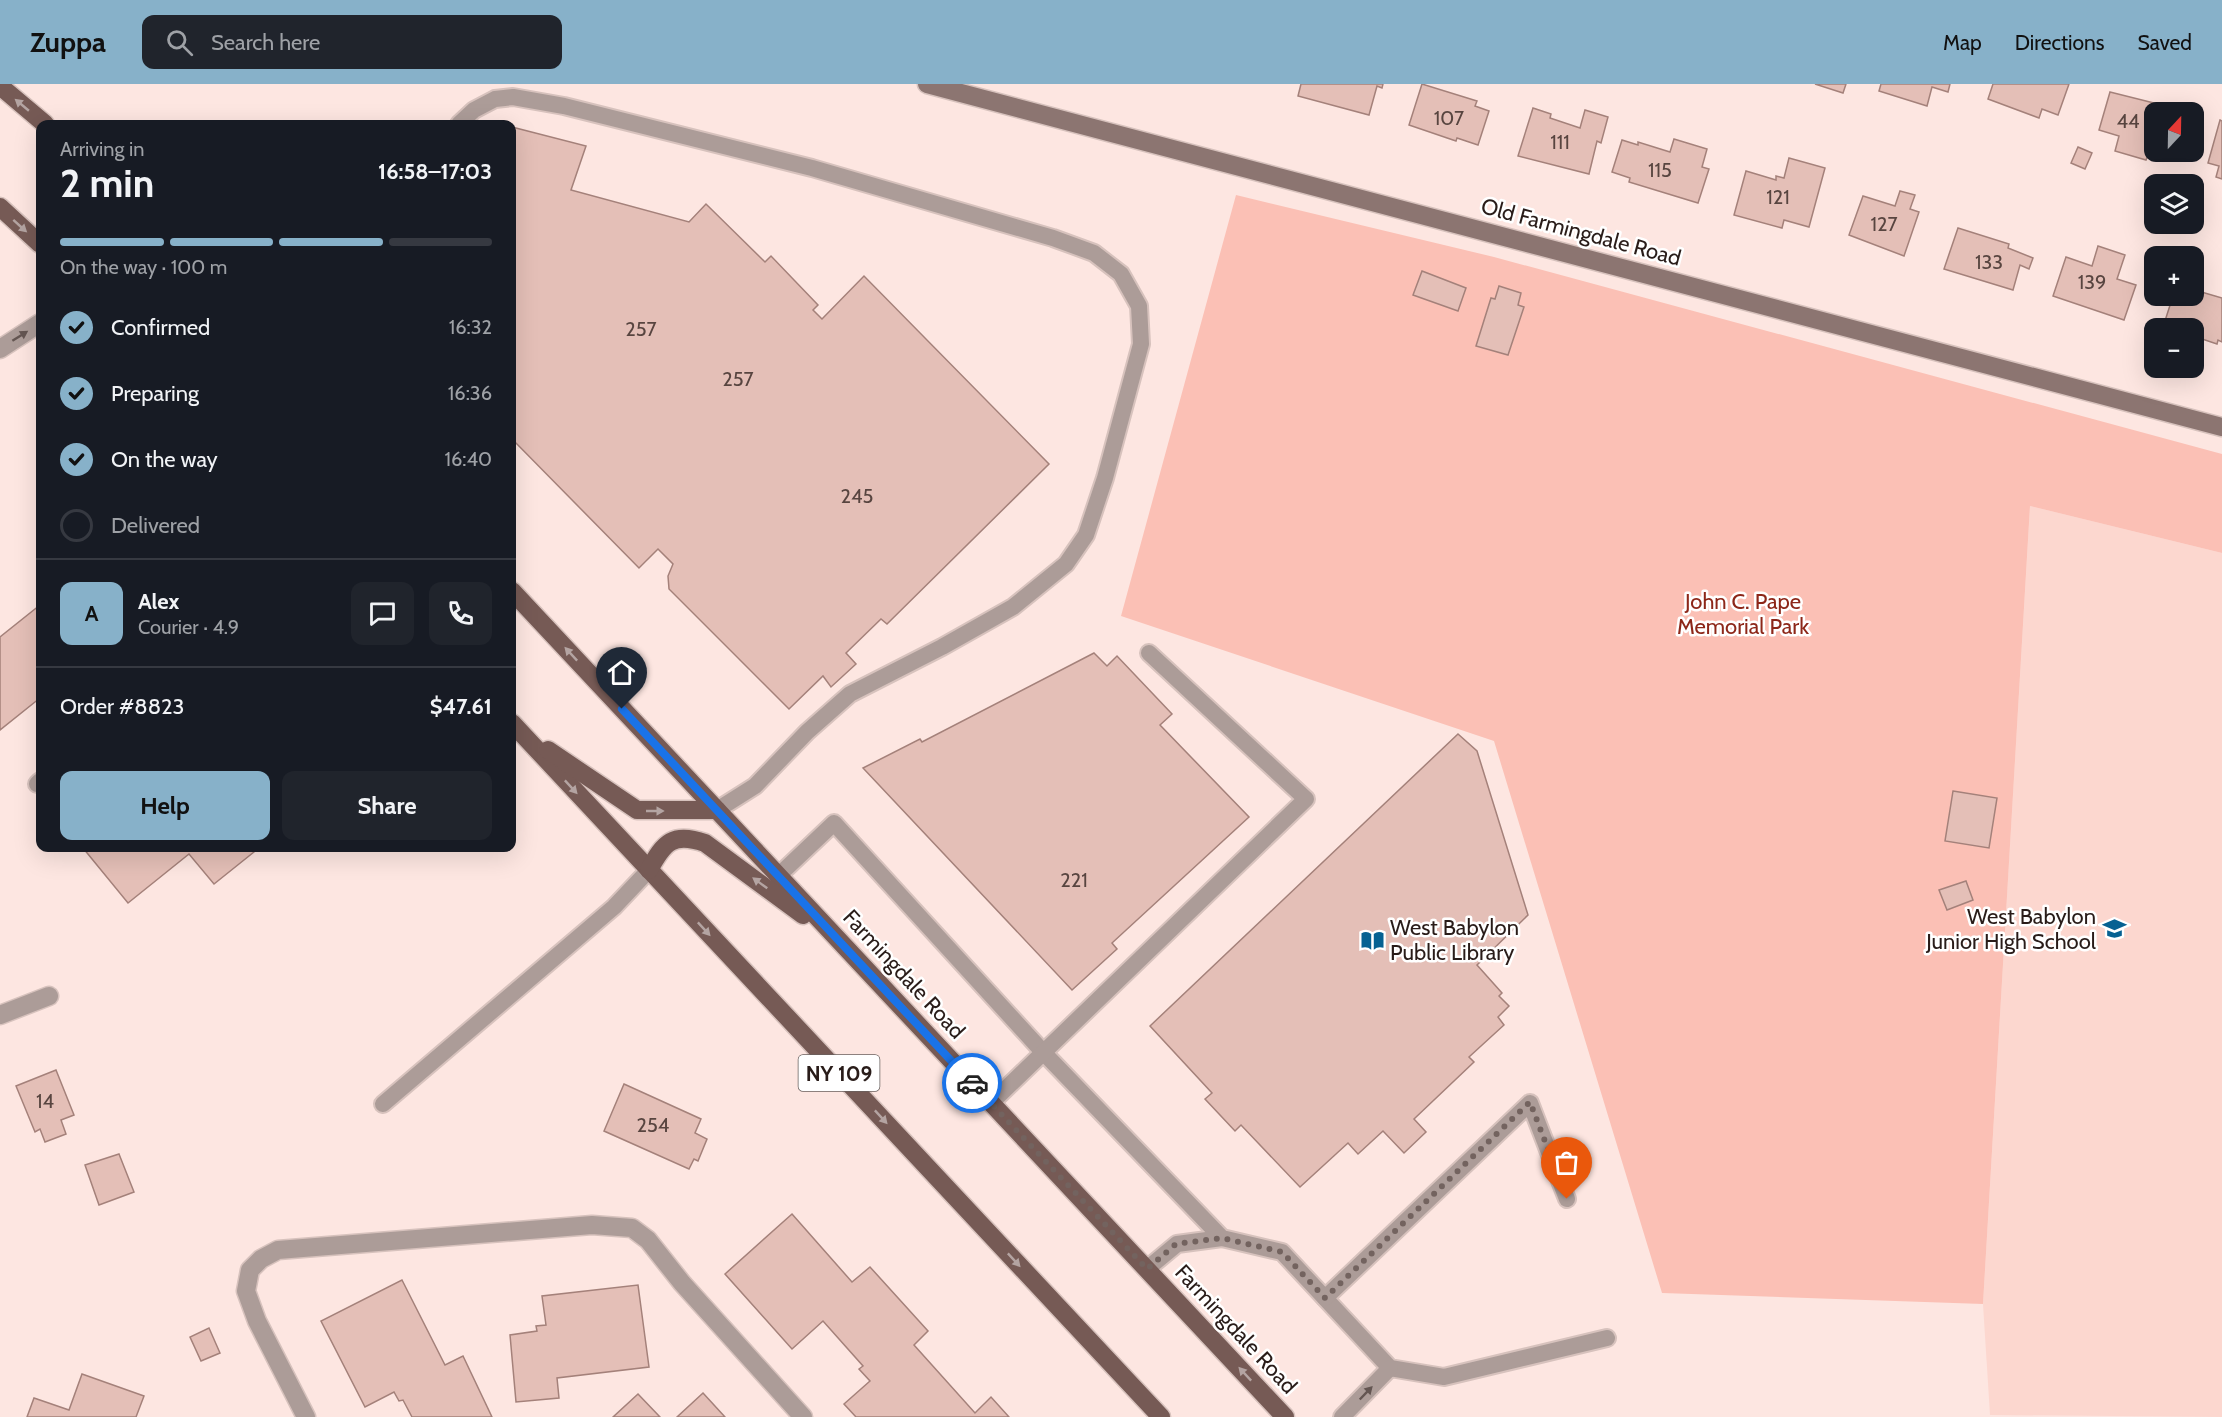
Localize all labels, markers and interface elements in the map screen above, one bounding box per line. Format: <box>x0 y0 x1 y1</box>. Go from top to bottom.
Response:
search box <box>142 15 562 69</box>
text: Zuppa <box>30 25 106 59</box>
icon: search <box>163 26 196 59</box>
text: Search here <box>211 29 320 56</box>
text: Map <box>1943 30 1982 55</box>
text: Directions <box>2015 30 2104 55</box>
text: Saved <box>2137 30 2192 55</box>
one-way arrow <box>14 99 30 112</box>
north arrow <box>2144 102 2204 162</box>
map controls <box>2144 102 2204 378</box>
house number: 107 <box>1434 106 1464 130</box>
house number: 44 <box>2116 109 2140 133</box>
house number: 111 <box>1550 130 1570 154</box>
text: Arriving in <box>60 137 144 161</box>
text: 16:58–17:03 <box>378 158 492 185</box>
house number: 115 <box>1648 158 1672 182</box>
text: 2 min <box>60 159 154 207</box>
button: layers <box>2144 174 2204 234</box>
house number: 121 <box>1766 185 1790 209</box>
street label: Old Farmingdale Road <box>1478 192 1684 272</box>
house number: 127 <box>1870 212 1898 236</box>
one-way arrow <box>12 219 27 232</box>
button: + <box>2144 246 2204 306</box>
house number: 133 <box>1975 250 2003 274</box>
text: On the way · 100 m <box>60 255 227 279</box>
house number: 139 <box>2078 270 2106 294</box>
icon: check <box>60 311 93 344</box>
text: Confirmed <box>111 314 210 341</box>
text: 16:32 <box>449 315 492 339</box>
house number: 257 <box>625 317 657 341</box>
button: − <box>2144 318 2204 378</box>
one-way arrow <box>12 331 28 342</box>
house number: 257 <box>722 367 754 391</box>
icon: check <box>60 377 93 410</box>
text: Preparing <box>111 380 199 407</box>
text: 16:36 <box>448 381 492 405</box>
icon: check <box>60 443 93 476</box>
text: On the way <box>111 446 218 473</box>
text: 16:40 <box>444 447 492 471</box>
house number: 245 <box>841 484 873 508</box>
text: Delivered <box>111 512 200 539</box>
button: chat <box>351 582 414 645</box>
button: phone <box>429 582 492 645</box>
text: Alex <box>138 588 179 615</box>
park label: John C. Pape Memorial Park <box>1677 588 1809 640</box>
text: A <box>85 600 98 627</box>
text: Courier · 4.9 <box>138 615 239 639</box>
one-way arrow <box>565 647 578 662</box>
pin <box>596 647 647 709</box>
icon: home <box>605 656 638 689</box>
text: Order #8823 <box>60 693 184 720</box>
text: $47.61 <box>430 693 492 720</box>
button: Help <box>60 771 270 840</box>
button: Share <box>282 771 492 840</box>
one-way arrow <box>564 779 578 794</box>
one-way arrow <box>645 806 664 816</box>
house number: 221 <box>1060 868 1088 892</box>
one-way arrow <box>752 877 768 889</box>
place label: West Babylon Junior High School <box>1925 903 2097 955</box>
street label: Farmingdale Road <box>837 904 971 1044</box>
place label: West Babylon Public Library <box>1390 914 1519 966</box>
school or university icon: West Babylon Junior High School <box>2101 916 2127 942</box>
one-way arrow <box>697 921 711 935</box>
library icon: West Babylon Public Library <box>1359 927 1385 953</box>
courier <box>942 1053 1002 1113</box>
road number: NY 109 <box>798 1055 880 1091</box>
icon: car <box>956 1067 989 1100</box>
house number: 14 <box>36 1089 54 1113</box>
one-way arrow <box>873 1110 887 1124</box>
house number: 254 <box>637 1113 670 1137</box>
pin <box>1541 1137 1592 1199</box>
icon: bag <box>1550 1146 1583 1179</box>
one-way arrow <box>1007 1252 1021 1267</box>
street label: Farmingdale Road <box>1169 1259 1303 1399</box>
one-way arrow <box>1239 1368 1253 1382</box>
one-way arrow <box>1359 1385 1373 1400</box>

